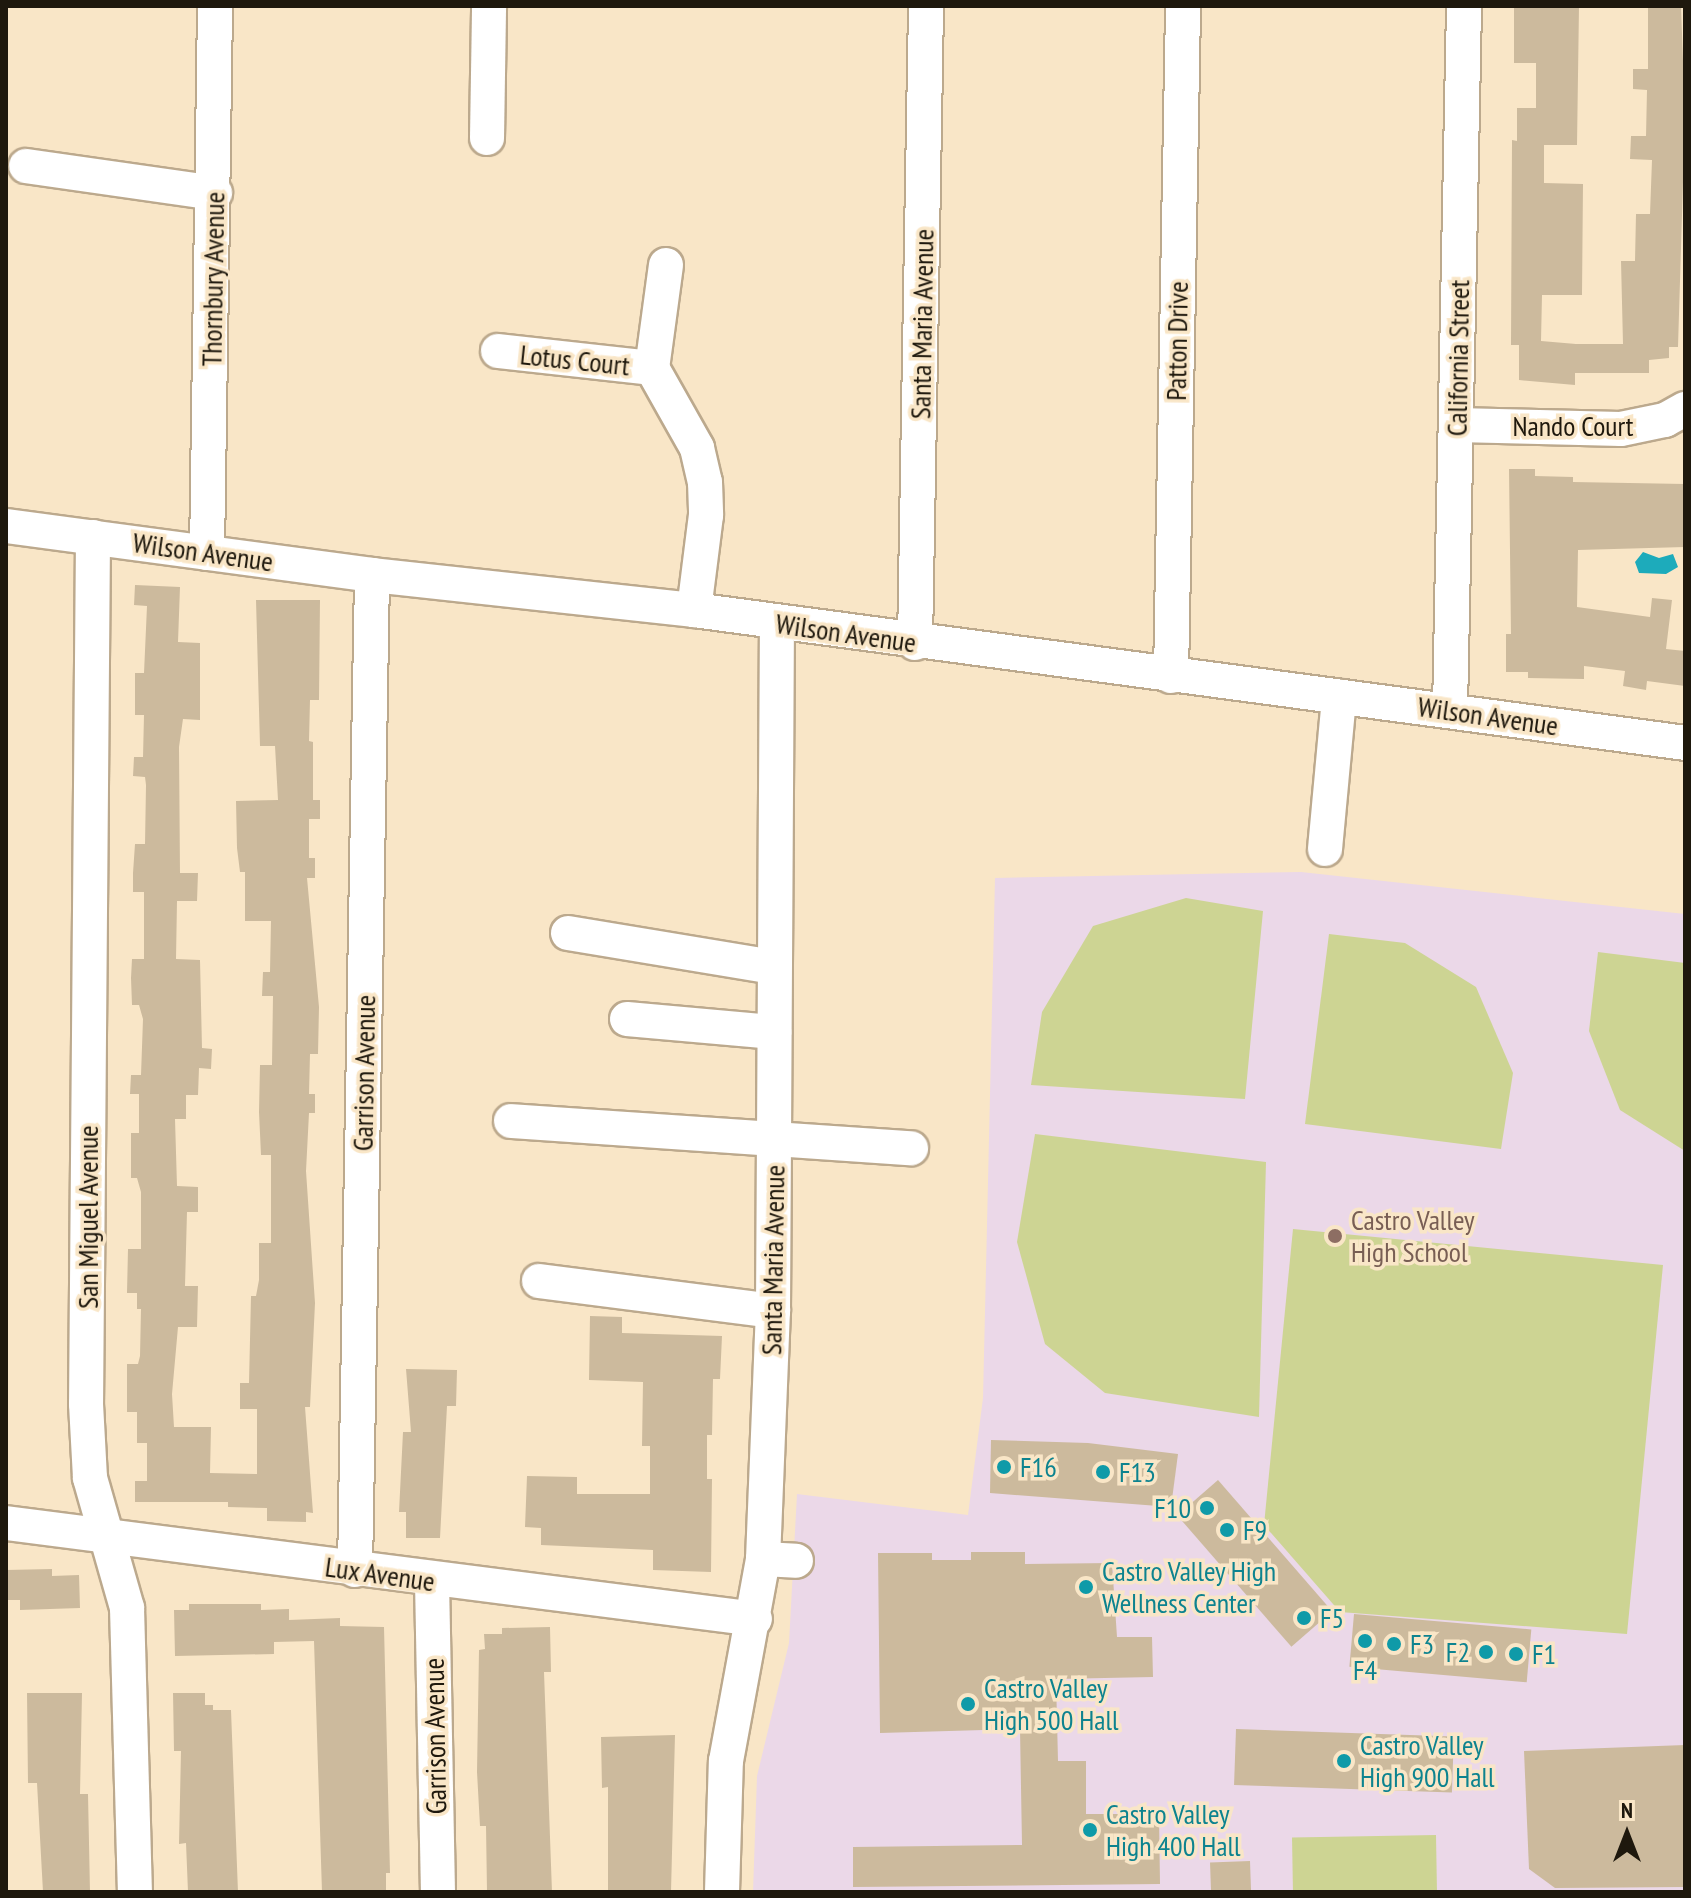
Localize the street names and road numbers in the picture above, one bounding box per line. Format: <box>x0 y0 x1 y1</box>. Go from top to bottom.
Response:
street label: Thornbury Avenue <box>195 191 231 367</box>
street label: Santa Maria Avenue <box>904 228 940 420</box>
street label: California Street <box>1440 279 1476 437</box>
street label: Patton Drive <box>1159 281 1195 401</box>
street label: Lotus Court <box>519 338 631 382</box>
street label: Nando Court <box>1512 409 1634 443</box>
street label: Wilson Avenue <box>130 525 276 579</box>
street label: Wilson Avenue <box>773 606 919 660</box>
street label: Wilson Avenue <box>1415 689 1561 743</box>
street label: Garrison Avenue <box>346 994 382 1152</box>
street label: San Miguel Avenue <box>71 1125 105 1309</box>
street label: Santa Maria Avenue <box>755 1164 791 1356</box>
street label: Lux Avenue <box>322 1550 438 1598</box>
street label: Garrison Avenue <box>417 1657 453 1815</box>

